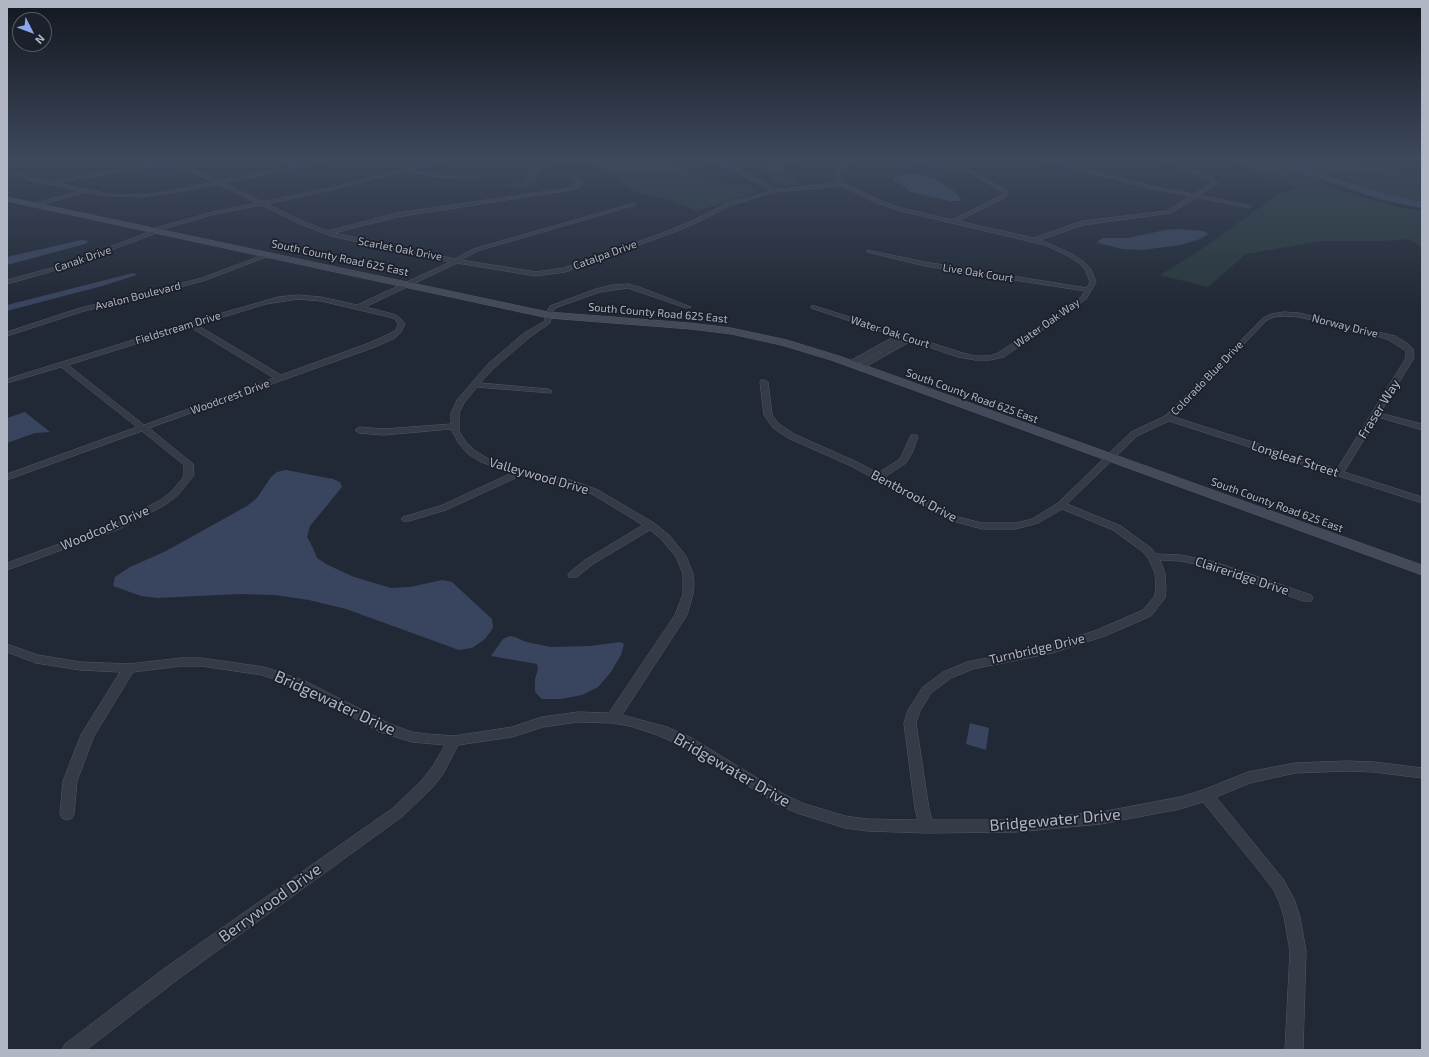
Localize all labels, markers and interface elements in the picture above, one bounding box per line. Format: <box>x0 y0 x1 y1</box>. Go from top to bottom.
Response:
north arrow <box>12 12 52 52</box>
text: N <box>33 32 48 47</box>
street label: Scarlet Oak Drive <box>357 234 443 264</box>
street label: South County Road 625 East <box>270 237 410 279</box>
street label: Catalpa Drive <box>571 237 639 273</box>
street label: Canak Drive <box>53 243 113 275</box>
street label: Live Oak Court <box>942 261 1014 285</box>
street label: Avalon Boulevard <box>94 279 182 313</box>
street label: Water Oak Way <box>1012 296 1082 350</box>
street label: South County Road 625 East <box>588 300 728 326</box>
street label: Fieldstream Drive <box>134 309 222 347</box>
street label: Norway Drive <box>1310 311 1380 341</box>
street label: Water Oak Court <box>849 313 931 351</box>
street label: Colorado Blue Drive <box>1168 338 1246 418</box>
street label: South County Road 625 East <box>904 366 1040 426</box>
street label: Fraser Way <box>1355 376 1403 442</box>
street label: Woodcrest Drive <box>189 377 271 417</box>
street label: Longleaf Street <box>1249 438 1341 480</box>
street label: Valleywood Drive <box>487 454 591 498</box>
street label: Bentbrook Drive <box>868 467 960 525</box>
street label: South County Road 625 East <box>1209 475 1345 535</box>
street label: Woodcock Drive <box>58 502 152 554</box>
street label: Claireridge Drive <box>1193 554 1291 598</box>
street label: Turnbridge Drive <box>988 630 1086 668</box>
street label: Bridgewater Drive <box>271 667 399 739</box>
street label: Bridgewater Drive <box>670 729 794 811</box>
street label: Bridgewater Drive <box>989 805 1121 835</box>
street label: Berrywood Drive <box>215 859 325 947</box>

